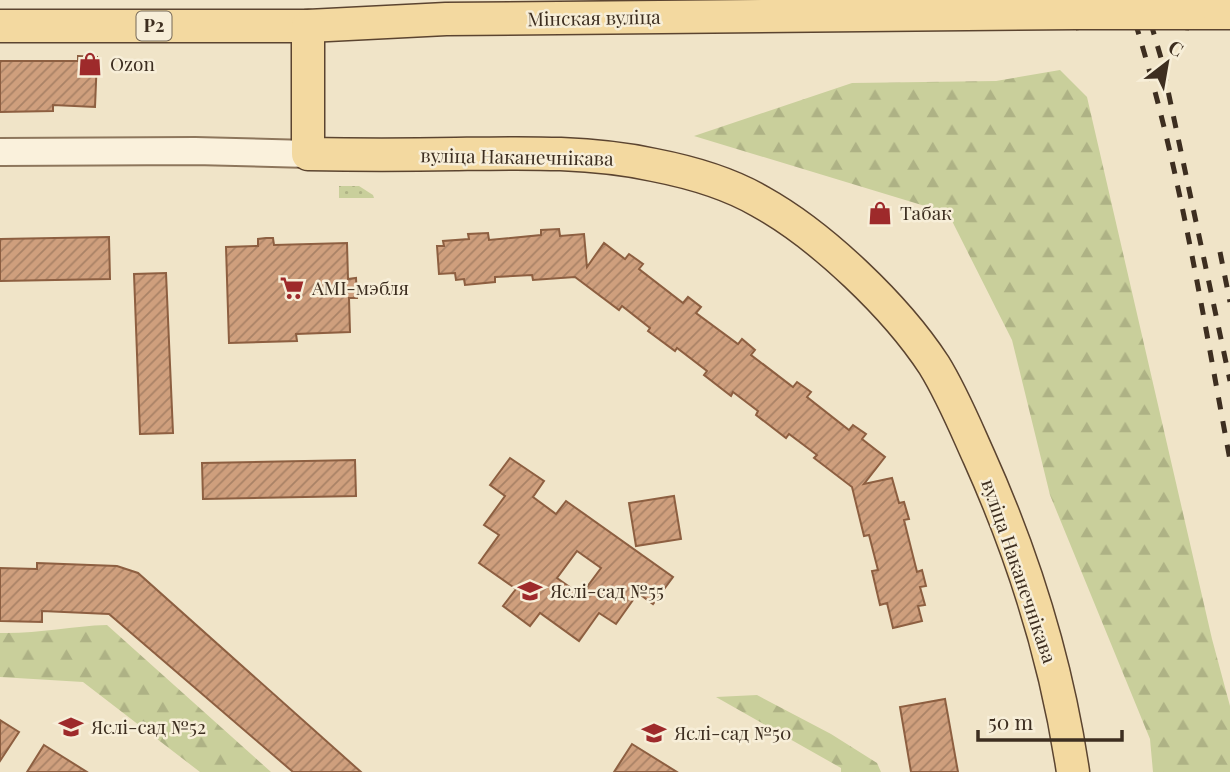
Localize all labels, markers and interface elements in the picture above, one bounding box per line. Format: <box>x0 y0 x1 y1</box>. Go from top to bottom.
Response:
street label: Мінская вуліца <box>527 3 661 31</box>
road number: Р2 <box>136 12 172 41</box>
north arrow <box>1132 28 1202 98</box>
text: С <box>1164 33 1189 62</box>
shop icon: Ozon <box>76 50 104 78</box>
place label: Ozon <box>110 50 156 76</box>
street label: вуліца Наканечнікава <box>420 141 614 171</box>
shop icon: Табак <box>866 199 894 227</box>
place label: Табак <box>900 199 952 225</box>
supermarket icon: AMI-мэбля <box>278 274 306 302</box>
place label: AMI-мэбля <box>311 274 409 300</box>
street label: вуліца Наканечнікава <box>976 475 1064 667</box>
school or university icon: Яслі-сад №55 <box>516 577 544 605</box>
place label: Яслі-сад №55 <box>549 577 664 603</box>
scale bar <box>978 698 1122 742</box>
text: 50 m <box>988 707 1034 735</box>
school or university icon: Яслі-сад №52 <box>57 713 85 741</box>
place label: Яслі-сад №52 <box>90 713 206 739</box>
school or university icon: Яслі-сад №50 <box>640 719 668 747</box>
place label: Яслі-сад №50 <box>673 719 791 745</box>

